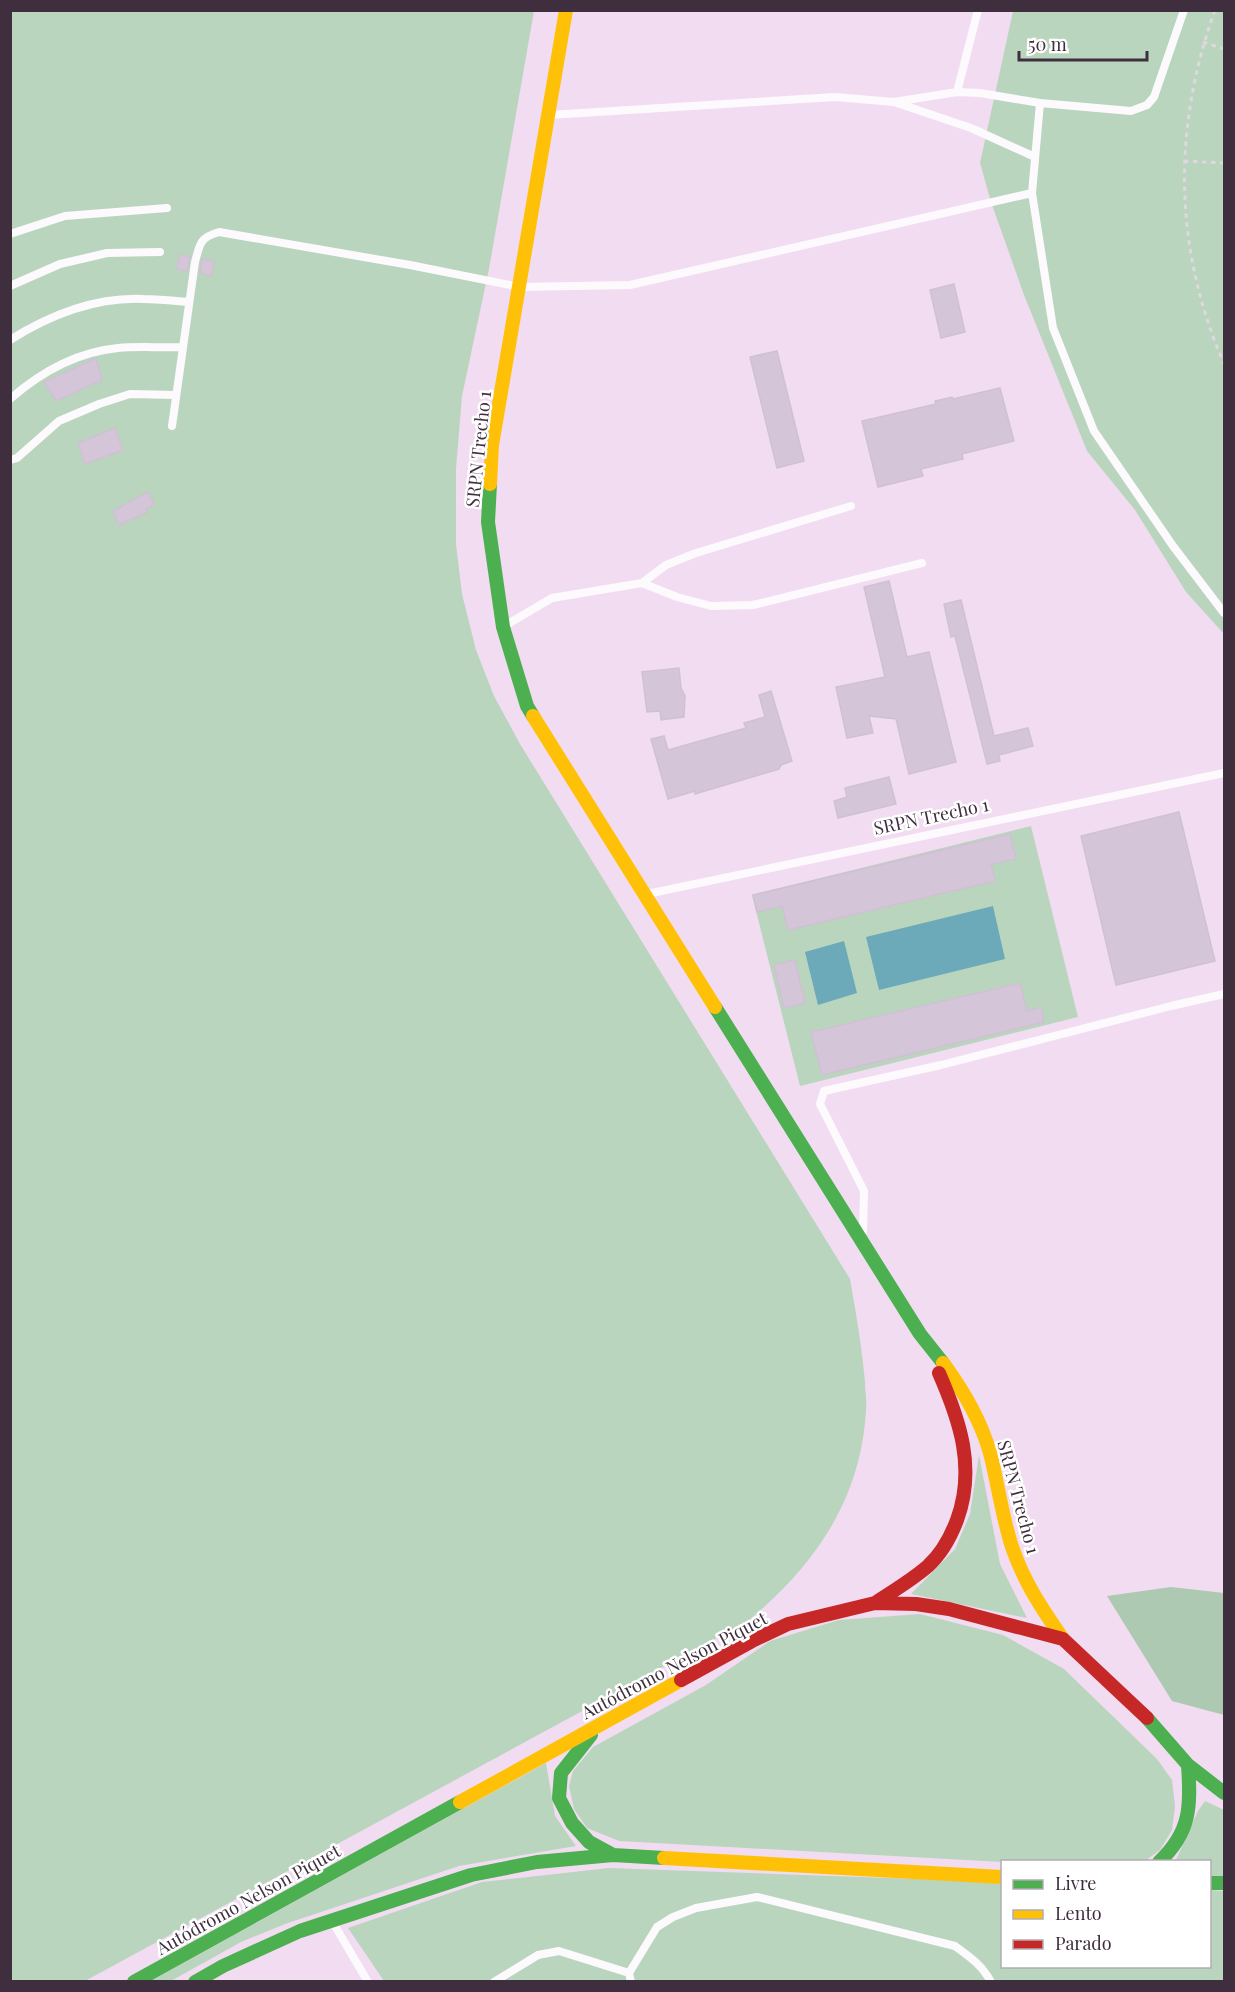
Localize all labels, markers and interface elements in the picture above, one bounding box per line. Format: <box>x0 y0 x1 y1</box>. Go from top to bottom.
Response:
scale bar <box>1019 24 1146 62</box>
text: 50 m <box>1028 32 1067 56</box>
street label: SRPN Trecho 1 <box>460 389 496 508</box>
street label: SRPN Trecho 1 <box>871 792 991 840</box>
street label: SRPN Trecho 1 <box>992 1437 1046 1557</box>
street label: Autódromo Nelson Piquet <box>576 1605 772 1725</box>
street label: Autódromo Nelson Piquet <box>151 1838 345 1960</box>
legend <box>1001 1860 1211 1968</box>
text: Livre <box>1055 1871 1096 1895</box>
text: Lento <box>1055 1901 1102 1925</box>
text: Parado <box>1055 1931 1112 1955</box>

